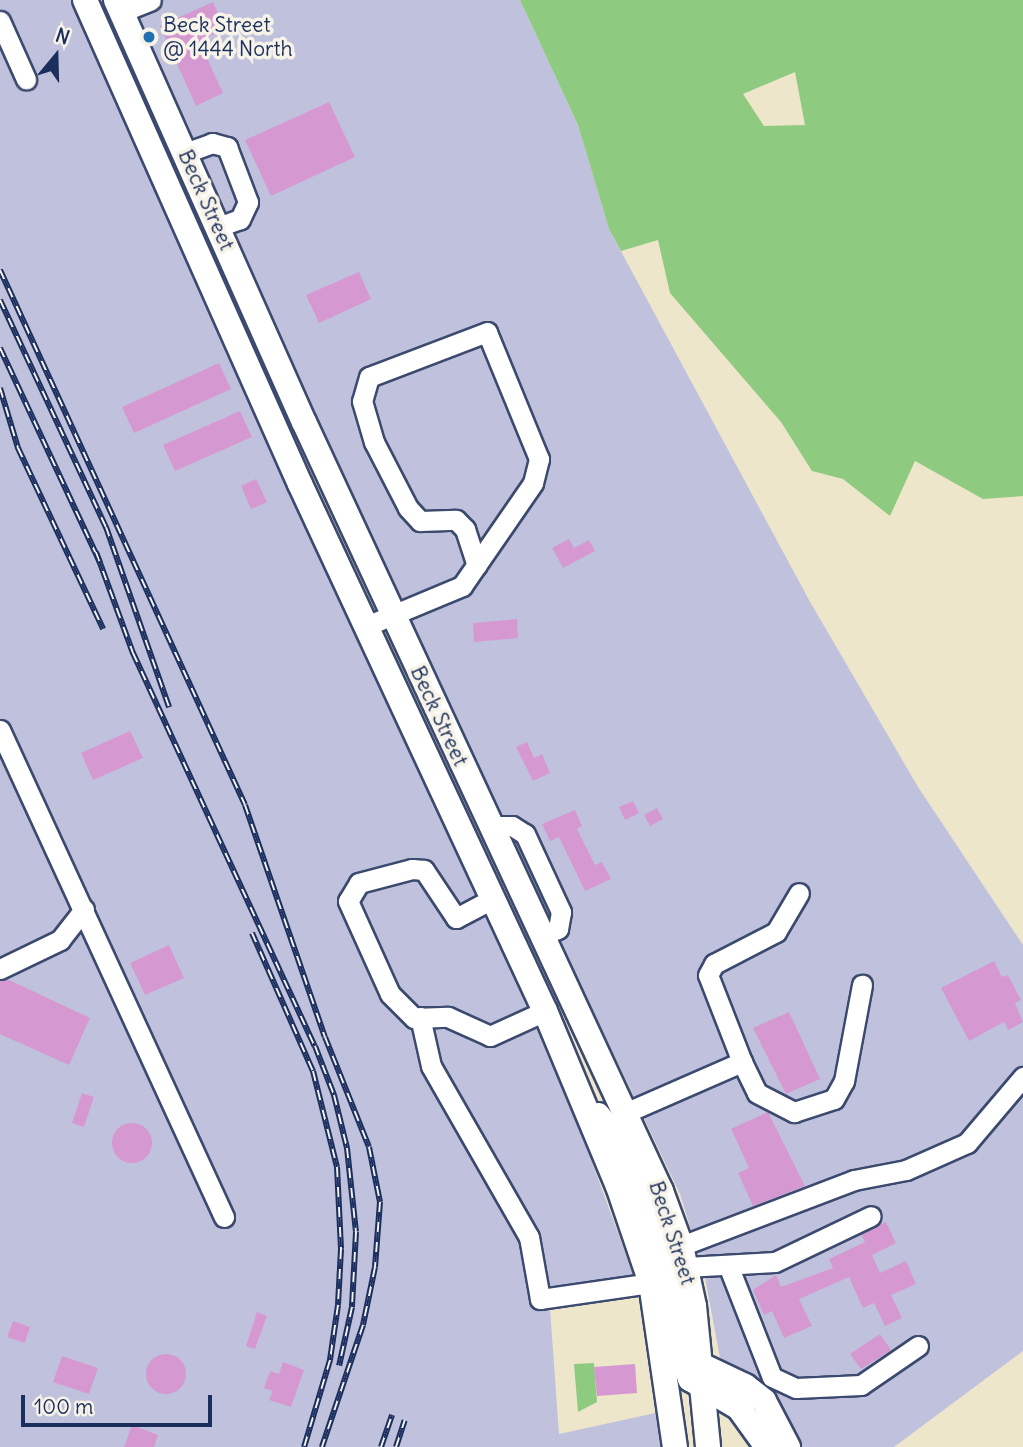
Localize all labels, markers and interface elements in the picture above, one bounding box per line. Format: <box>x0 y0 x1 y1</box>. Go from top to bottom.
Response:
place label: Beck Street @ 1444 North <box>163 12 293 62</box>
north arrow <box>21 21 91 91</box>
text: N <box>53 23 73 50</box>
marker: Beck Street @ 1444 North <box>141 29 157 45</box>
street label: Beck Street <box>173 146 239 254</box>
street label: Beck Street <box>405 662 473 770</box>
street label: Beck Street <box>643 1178 701 1288</box>
scale bar <box>24 1380 215 1424</box>
text: 100 m <box>34 1393 93 1420</box>

